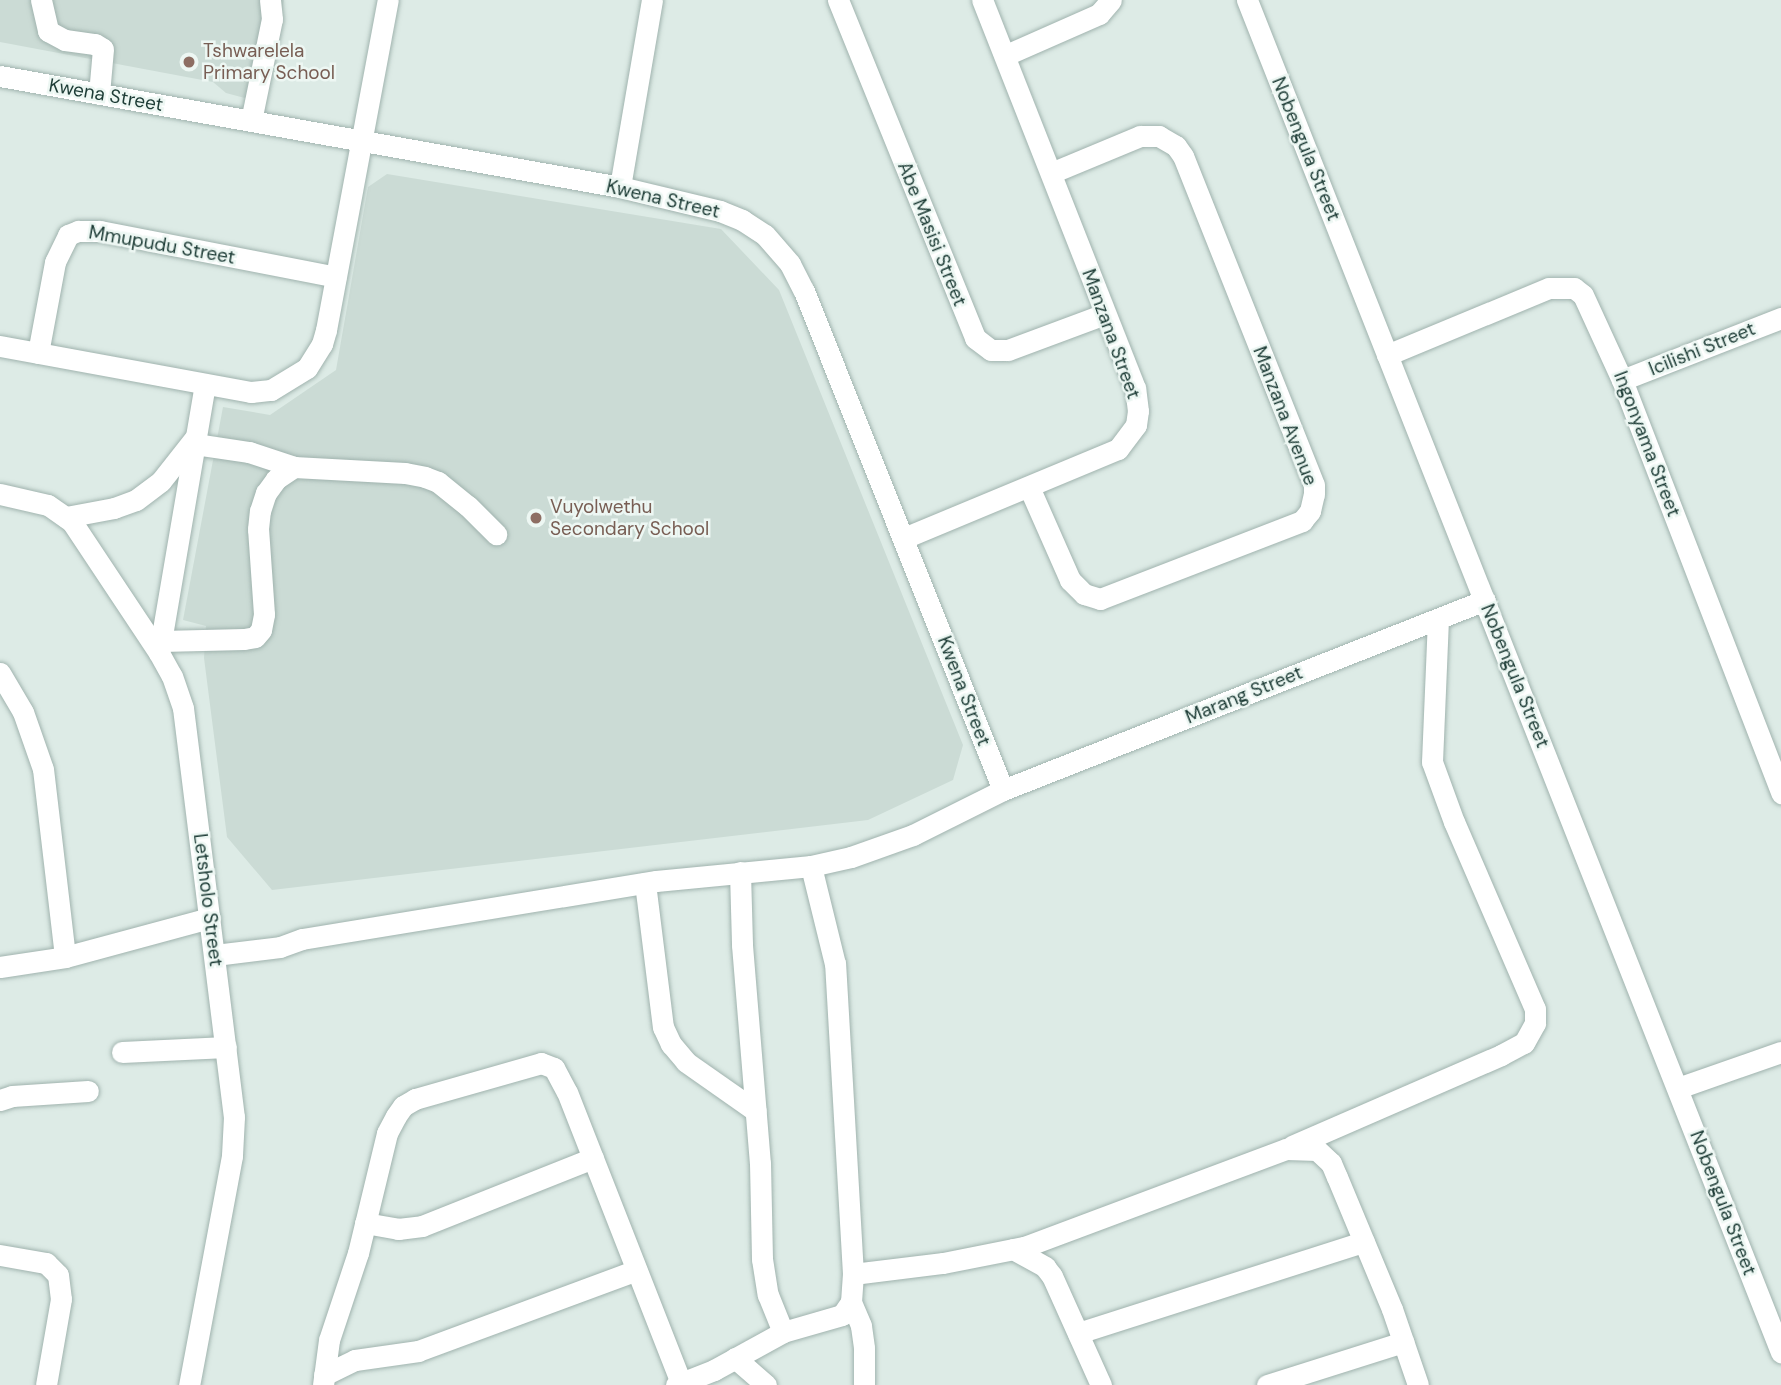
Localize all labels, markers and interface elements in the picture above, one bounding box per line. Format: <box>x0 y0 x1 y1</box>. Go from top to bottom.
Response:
place label: Tshwarelela Primary School <box>203 40 335 84</box>
marker: Tshwarelela Primary School <box>181 54 197 70</box>
street label: Kwena Street <box>47 74 165 116</box>
street label: Nobengula Street <box>1267 74 1345 224</box>
street label: Abe Masisi Street <box>893 158 971 310</box>
street label: Kwena Street <box>604 175 722 223</box>
street label: Mmupudu Street <box>87 221 237 269</box>
street label: Manzana Street <box>1077 266 1145 402</box>
street label: Icilishi Street <box>1646 317 1758 381</box>
street label: Manzana Avenue <box>1248 343 1322 489</box>
street label: Ingonyama Street <box>1609 368 1685 520</box>
place label: Vuyolwethu Secondary School <box>550 496 709 540</box>
marker: Vuyolwethu Secondary School <box>528 510 544 526</box>
street label: Nobengula Street <box>1476 601 1554 751</box>
street label: Kwena Street <box>933 633 995 749</box>
street label: Marang Street <box>1182 661 1306 729</box>
street label: Letsholo Street <box>189 832 227 968</box>
street label: Nobengula Street <box>1685 1128 1761 1278</box>

